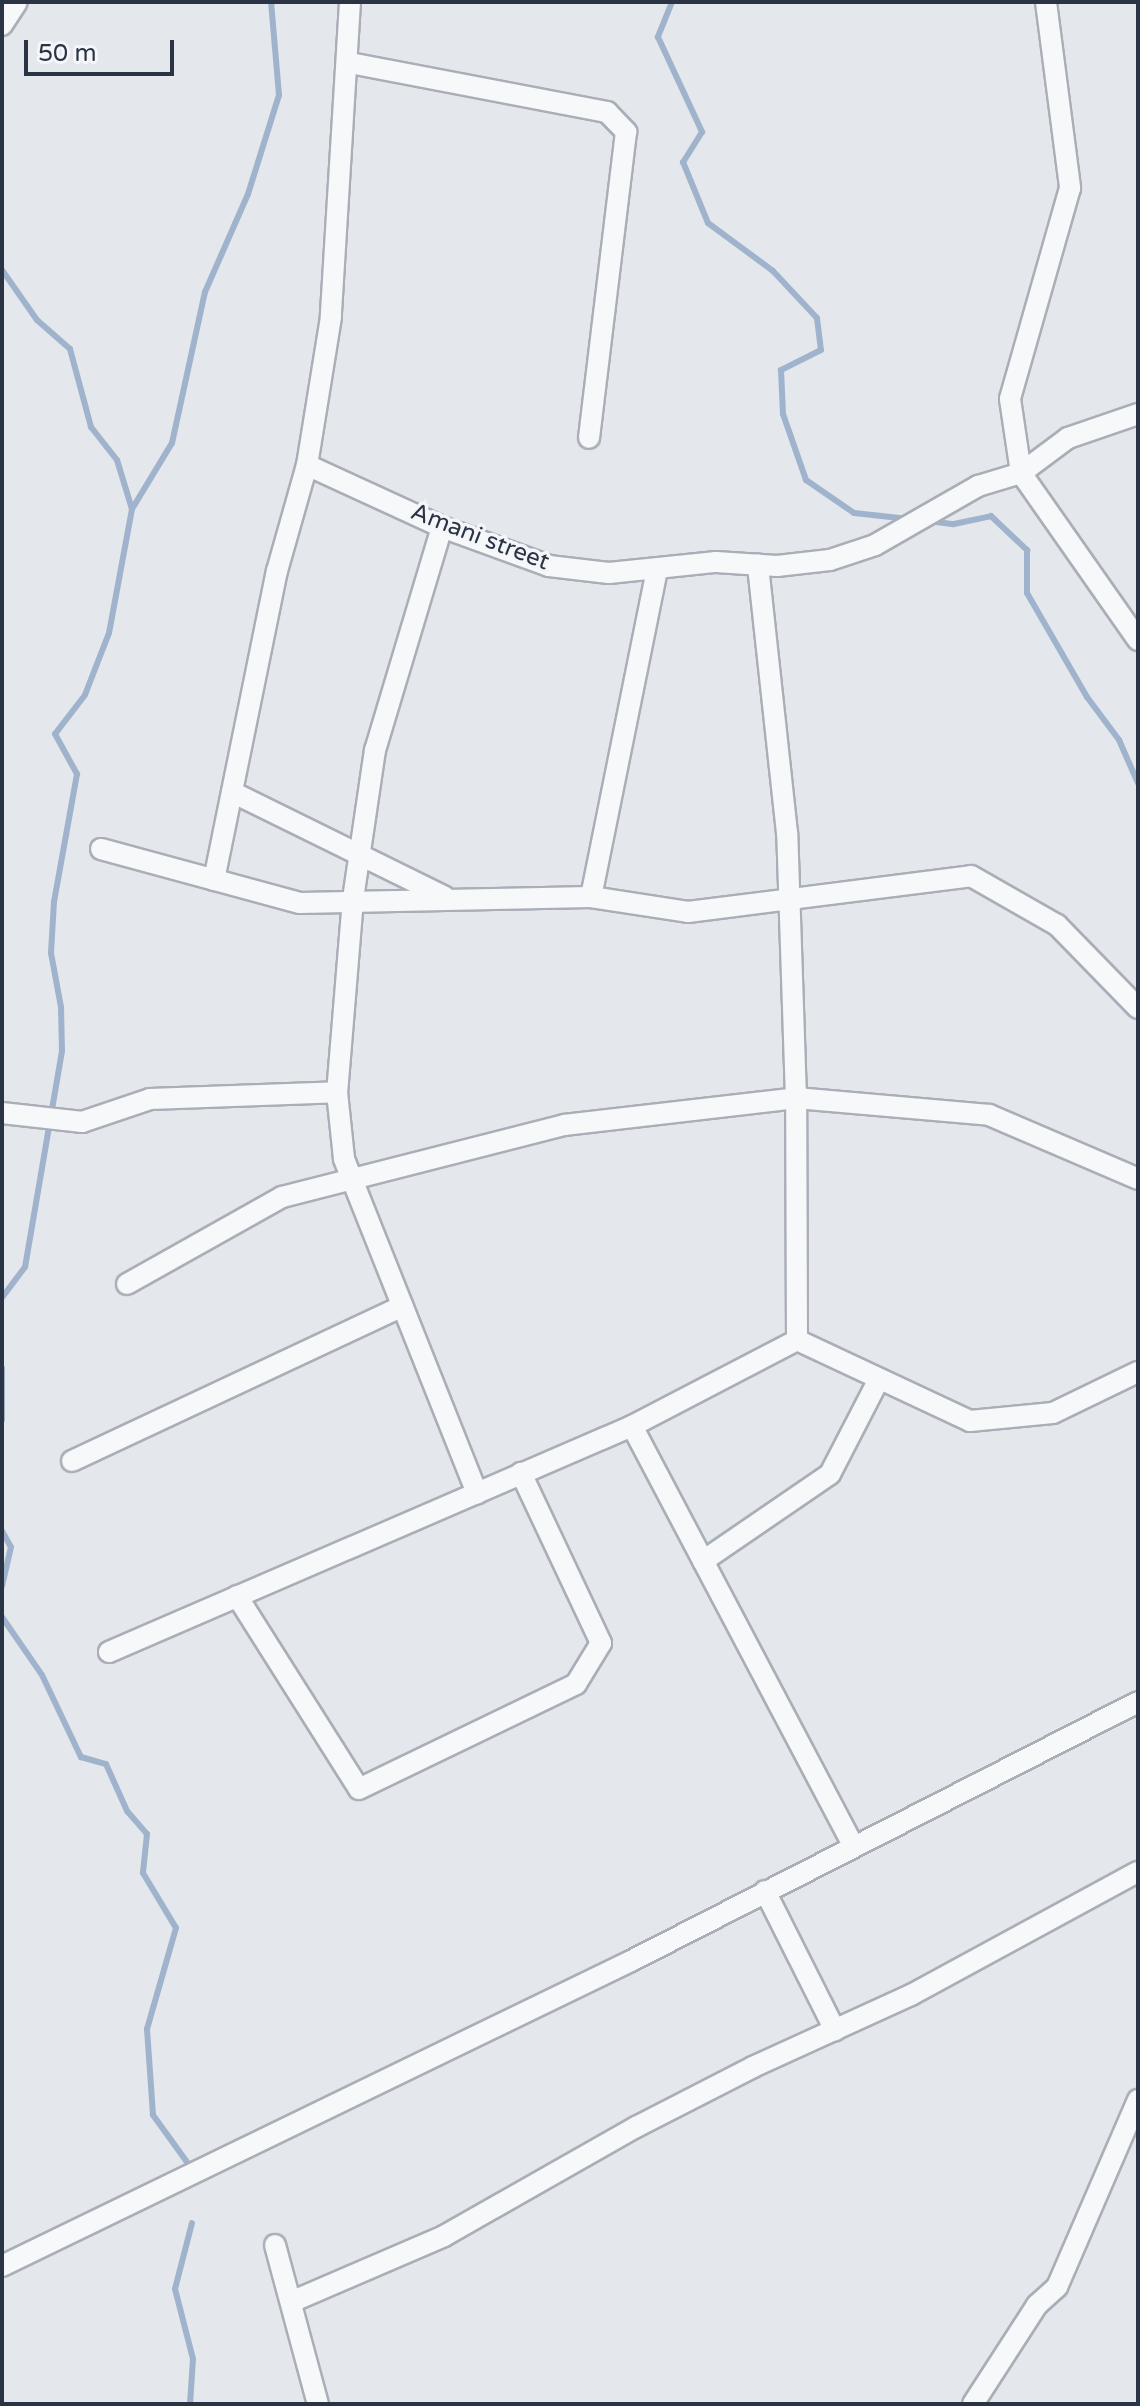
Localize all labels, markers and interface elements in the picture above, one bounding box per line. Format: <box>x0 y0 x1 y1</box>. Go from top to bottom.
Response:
scale bar <box>28 24 178 74</box>
text: 50 m <box>38 39 96 68</box>
street label: Amani street <box>407 497 553 577</box>

